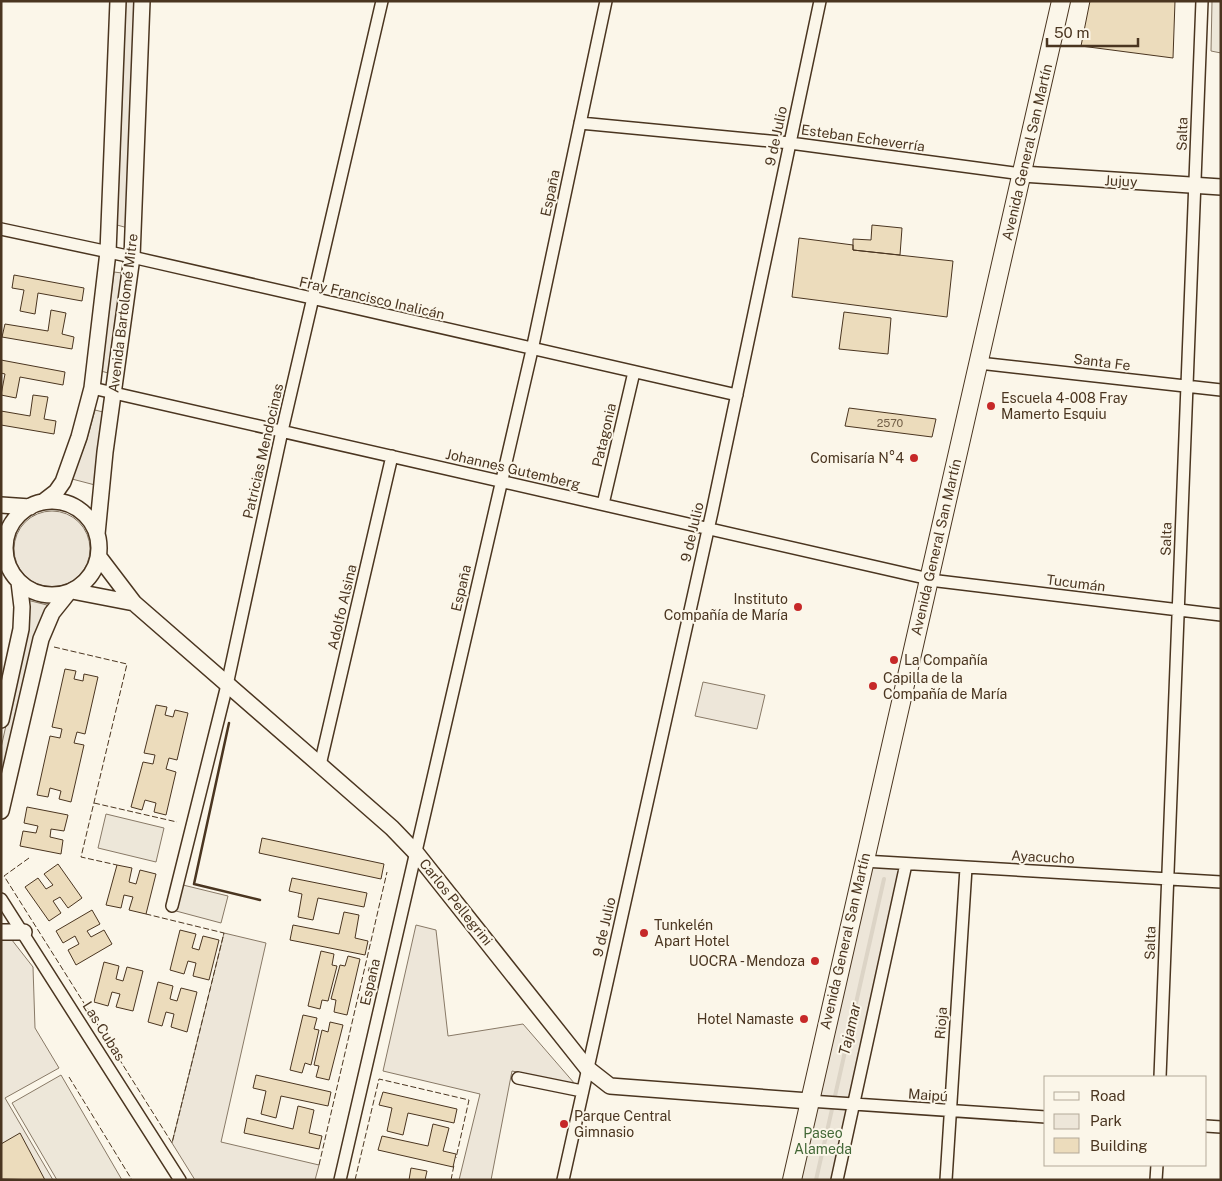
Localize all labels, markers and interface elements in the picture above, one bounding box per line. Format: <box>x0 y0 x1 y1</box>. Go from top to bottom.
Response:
scale bar <box>1047 15 1138 47</box>
text: 50 m <box>1054 24 1089 41</box>
street label: Avenida General San Martín <box>999 62 1055 242</box>
street label: 9 de Julio <box>762 105 790 167</box>
street label: Salta <box>1173 117 1191 151</box>
street label: Esteban Echeverría <box>800 121 926 155</box>
street label: España <box>537 168 563 218</box>
street label: Jujuy <box>1104 172 1138 190</box>
street label: Avenida Bartolomé Mitre <box>105 232 141 394</box>
street label: Fray Francisco Inalicán <box>298 273 446 323</box>
street label: Santa Fe <box>1073 351 1132 373</box>
street label: Patricias Mendocinas <box>240 382 286 520</box>
place label: Escuela 4-008 Fray Mamerto Esquiu <box>1001 390 1128 422</box>
marker: Escuela 4-008 Fray Mamerto Esquiu <box>985 400 997 412</box>
street label: Patagonia <box>589 402 619 468</box>
house number: 2570 <box>877 417 904 429</box>
street label: Johannes Gutemberg <box>444 446 582 492</box>
place label: Comisaría N°4 <box>810 450 904 466</box>
marker: Comisaría N°4 <box>908 452 920 464</box>
street label: Avenida General San Martín <box>908 457 964 637</box>
street label: 9 de Julio <box>677 501 707 563</box>
street label: Salta <box>1157 522 1175 556</box>
street label: Adolfo Alsina <box>324 563 360 651</box>
street label: España <box>448 563 474 613</box>
street label: Tucumán <box>1046 571 1106 595</box>
place label: Instituto Compañía de María <box>664 591 788 623</box>
marker: Instituto Compañía de María <box>792 601 804 613</box>
place label: La Compañía <box>904 652 988 668</box>
marker: La Compañía <box>888 654 900 666</box>
place label: Capilla de la Compañía de María <box>883 670 1007 702</box>
marker: Capilla de la Compañía de María <box>867 680 879 692</box>
street label: Ayacucho <box>1011 847 1075 867</box>
street label: Avenida General San Martín <box>817 851 873 1031</box>
street label: Carlos Pellegrini <box>416 855 496 949</box>
street label: 9 de Julio <box>589 896 619 958</box>
place label: Tunkelén Apart Hotel <box>654 917 730 949</box>
street label: Salta <box>1141 926 1159 960</box>
marker: Tunkelén Apart Hotel <box>638 927 650 939</box>
place label: UOCRA - Mendoza <box>689 953 805 969</box>
marker: UOCRA - Mendoza <box>809 955 821 967</box>
street label: España <box>357 957 383 1007</box>
street label: Las Cubas <box>80 998 128 1064</box>
water label: Tajamar <box>835 1001 864 1057</box>
street label: Rioja <box>932 1006 950 1040</box>
place label: Hotel Namaste <box>697 1011 794 1027</box>
marker: Hotel Namaste <box>798 1013 810 1025</box>
legend <box>1044 1076 1207 1166</box>
street label: Maipú <box>907 1086 949 1104</box>
text: Road <box>1090 1087 1126 1104</box>
place label: Parque Central Gimnasio <box>574 1108 672 1140</box>
text: Park <box>1090 1112 1122 1129</box>
marker: Parque Central Gimnasio <box>558 1118 570 1130</box>
park label: Paseo Alameda <box>794 1125 852 1157</box>
text: Building <box>1090 1137 1148 1154</box>

